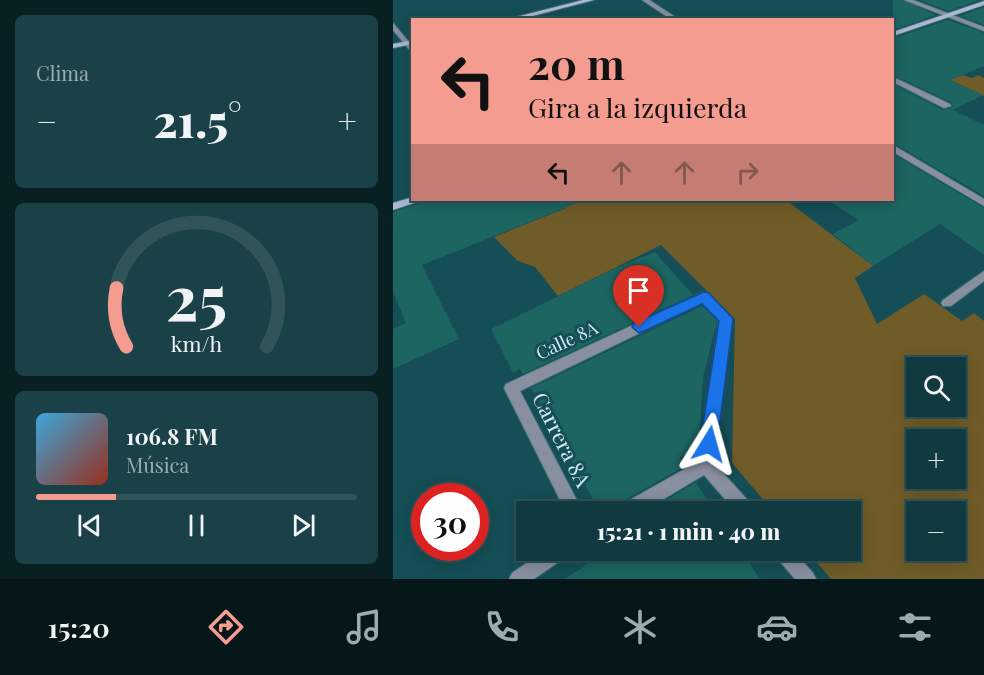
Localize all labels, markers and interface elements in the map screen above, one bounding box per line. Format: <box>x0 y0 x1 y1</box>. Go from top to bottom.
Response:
text: 20 m <box>528 35 625 91</box>
icon: left <box>429 42 507 120</box>
text: Clima <box>36 59 89 86</box>
text: 21.5° <box>153 89 242 149</box>
text: Gira a la izquierda <box>528 89 747 125</box>
text: − <box>36 98 57 142</box>
text: + <box>338 98 357 142</box>
icon: left <box>542 156 575 189</box>
icon: ahead <box>605 156 638 189</box>
icon: ahead <box>668 156 701 189</box>
icon: right <box>731 156 764 189</box>
text: 25 <box>166 253 227 337</box>
pin <box>613 265 664 327</box>
icon: arrive <box>622 274 655 307</box>
street label: Calle 8A <box>532 315 602 365</box>
text: km/h <box>171 329 223 357</box>
map controls <box>906 357 966 561</box>
button: search <box>906 357 966 417</box>
street label: Carrera 8A <box>527 387 599 492</box>
position arrow <box>677 412 741 476</box>
text: 106.8 FM <box>126 421 218 451</box>
button: + <box>906 429 966 489</box>
text: Música <box>126 451 189 478</box>
speed limit sign: 30 <box>411 483 489 561</box>
button: − <box>906 501 966 561</box>
icon: previous <box>73 509 106 542</box>
icon: pause <box>180 509 213 542</box>
icon: next <box>287 509 320 542</box>
text: 15:21 · 1 min · 40 m <box>597 516 780 546</box>
icon: directions <box>205 606 247 648</box>
icon: music <box>343 606 385 648</box>
icon: phone <box>481 606 523 648</box>
icon: climate <box>619 606 661 648</box>
icon: car <box>756 606 798 648</box>
icon: filters <box>894 606 936 648</box>
text: 15:20 <box>48 609 110 645</box>

